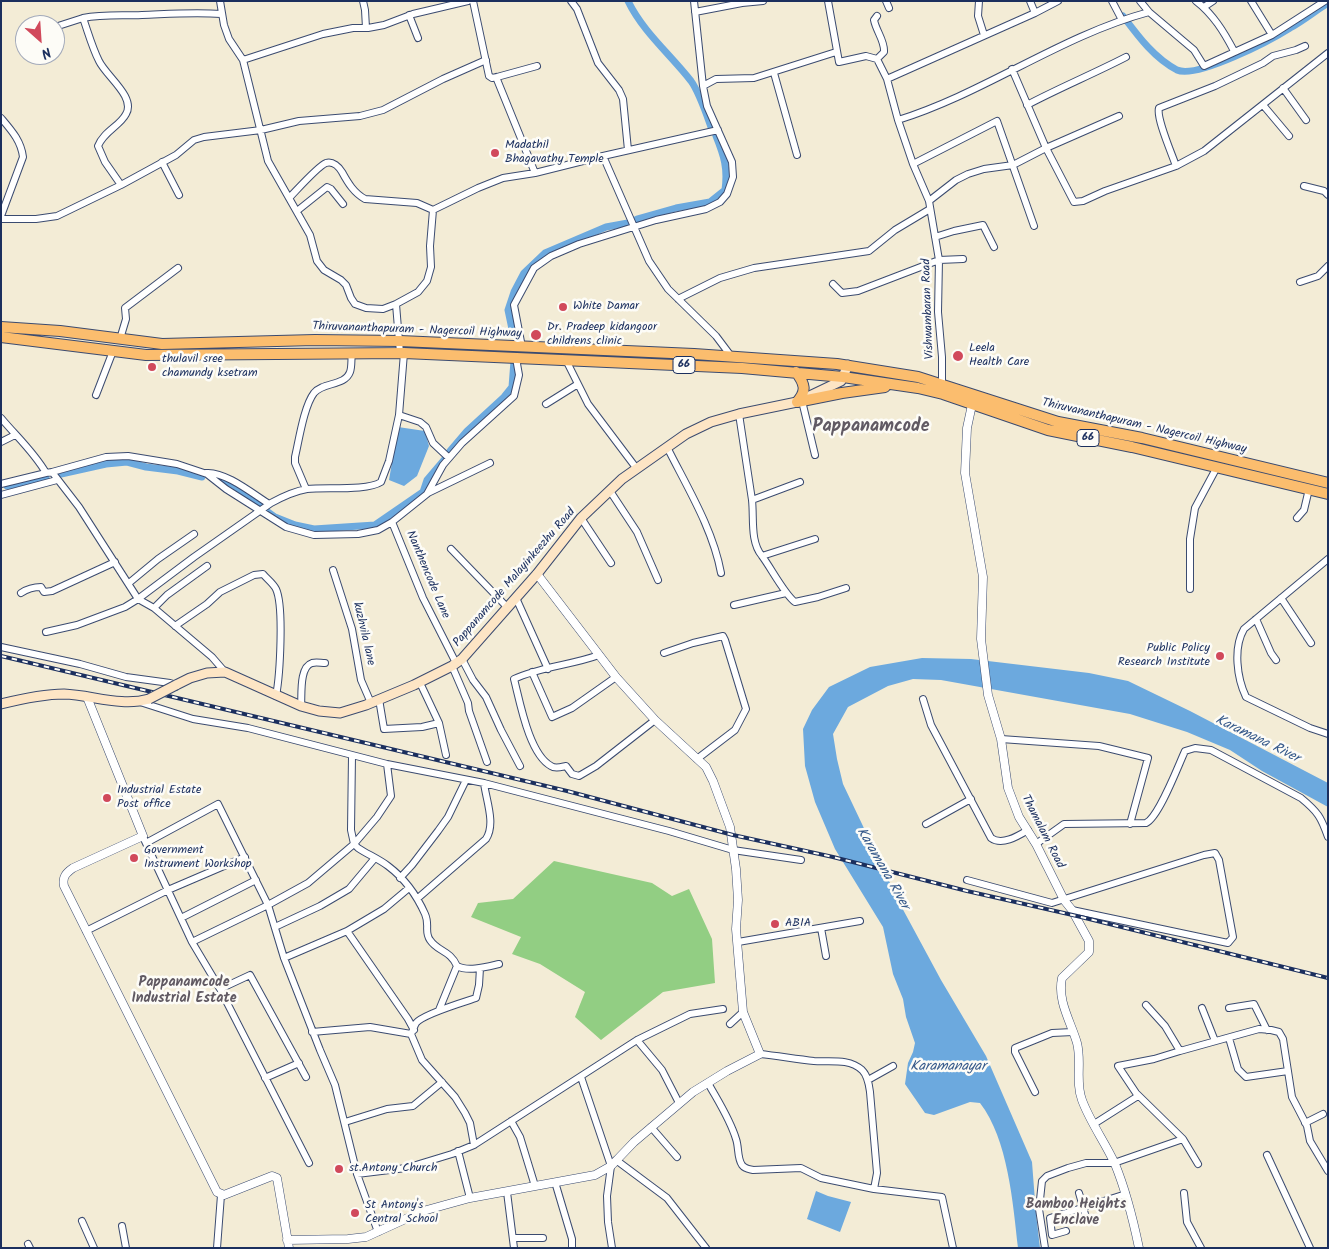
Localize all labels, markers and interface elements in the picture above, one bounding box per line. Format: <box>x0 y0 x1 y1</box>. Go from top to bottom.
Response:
north arrow <box>15 15 65 65</box>
text: N <box>37 41 55 64</box>
place label: Madathil Bhagavathy Temple <box>505 139 604 167</box>
marker: Madathil Bhagavathy Temple <box>489 147 501 159</box>
street label: Vishwambaran Road <box>920 258 938 360</box>
place label: White Damar <box>573 300 639 314</box>
marker: White Damar <box>557 301 569 313</box>
street label: Thiruvananthapuram - Nagercoil Highway <box>312 320 522 342</box>
place label: Dr. Pradeep kidangoor childrens clinic <box>547 321 657 349</box>
marker: Dr. Pradeep kidangoor childrens clinic <box>529 328 543 342</box>
place label: Leela Health Care <box>969 342 1029 370</box>
marker: Leela Health Care <box>951 349 965 363</box>
place label: thulavil sree chamundy ksetram <box>162 353 257 381</box>
road number: 66 <box>673 356 695 374</box>
marker: thulavil sree chamundy ksetram <box>146 361 158 373</box>
street label: Thiruvananthapuram - Nagercoil Highway <box>1040 396 1248 458</box>
district label: Pappanamcode <box>813 417 929 439</box>
road number: 66 <box>1077 429 1099 446</box>
street label: Pappanamcode Malayinkeezhu Road <box>451 506 579 650</box>
street label: Nanthencode Lane <box>402 529 452 621</box>
street label: kuzhvila lane <box>349 601 377 667</box>
place label: Public Policy Research Institute <box>1118 642 1210 670</box>
marker: Public Policy Research Institute <box>1214 650 1226 662</box>
water label: Karamana River <box>1212 712 1302 768</box>
place label: Industrial Estate Post office <box>117 784 201 812</box>
marker: Industrial Estate Post office <box>101 792 113 804</box>
street label: Thamalam Road <box>1017 793 1067 871</box>
water label: Karamana River <box>852 825 912 913</box>
place label: Government Instrument Workshop <box>144 844 252 872</box>
marker: Government Instrument Workshop <box>128 852 140 864</box>
place label: ABIA <box>785 917 811 931</box>
marker: ABIA <box>769 918 781 930</box>
district label: Pappanamcode Industrial Estate <box>131 976 237 1009</box>
water label: Karamanayar <box>910 1060 986 1076</box>
place label: st.Antony Church <box>349 1162 437 1176</box>
marker: st.Antony Church <box>333 1163 345 1175</box>
district label: Bamboo Heights Enclave <box>1026 1198 1126 1230</box>
place label: St Antony's Central School <box>365 1199 438 1227</box>
marker: St Antony's Central School <box>349 1207 361 1219</box>

